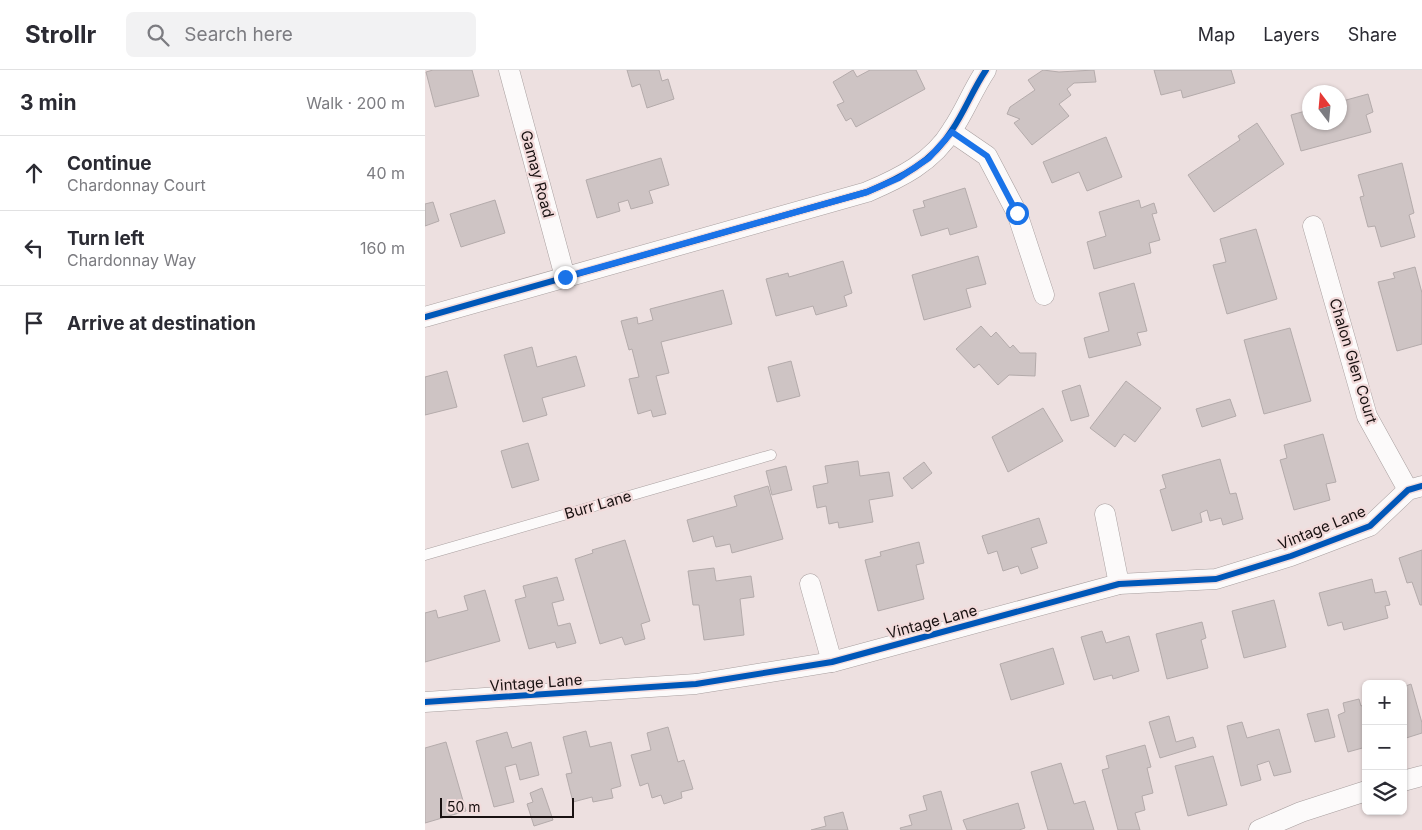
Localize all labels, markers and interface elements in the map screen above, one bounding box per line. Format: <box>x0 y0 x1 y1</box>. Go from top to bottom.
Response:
search box <box>126 12 476 57</box>
text: Strollr <box>25 20 96 49</box>
icon: search <box>144 21 172 49</box>
text: Search here <box>184 23 293 46</box>
text: Map <box>1198 24 1235 45</box>
text: Layers <box>1263 24 1320 45</box>
text: Share <box>1348 24 1397 45</box>
north arrow <box>1302 85 1347 130</box>
text: 3 min <box>20 90 76 115</box>
text: Walk · 200 m <box>306 93 405 113</box>
street label: Gamay Road <box>517 128 558 220</box>
text: Continue <box>67 152 152 175</box>
icon: ahead <box>20 159 48 187</box>
text: 40 m <box>366 163 405 183</box>
text: Chardonnay Court <box>67 175 206 195</box>
route start <box>1006 202 1029 225</box>
text: Turn left <box>67 227 145 250</box>
icon: left <box>20 234 48 262</box>
text: 160 m <box>360 238 405 258</box>
text: Chardonnay Way <box>67 250 196 270</box>
route end <box>554 266 577 289</box>
street label: Chalon Glen Court <box>1325 296 1382 426</box>
icon: arrive <box>20 309 48 337</box>
text: Arrive at destination <box>67 312 256 335</box>
street label: Burr Lane <box>562 486 634 523</box>
street label: Vintage Lane <box>1275 501 1368 554</box>
street label: Vintage Lane <box>885 600 979 643</box>
street label: Vintage Lane <box>489 670 583 695</box>
map controls <box>1362 680 1407 815</box>
button: + <box>1362 680 1407 725</box>
button: − <box>1362 725 1407 770</box>
button: layers <box>1362 770 1407 815</box>
scale bar <box>440 795 574 818</box>
text: 50 m <box>447 798 481 815</box>

